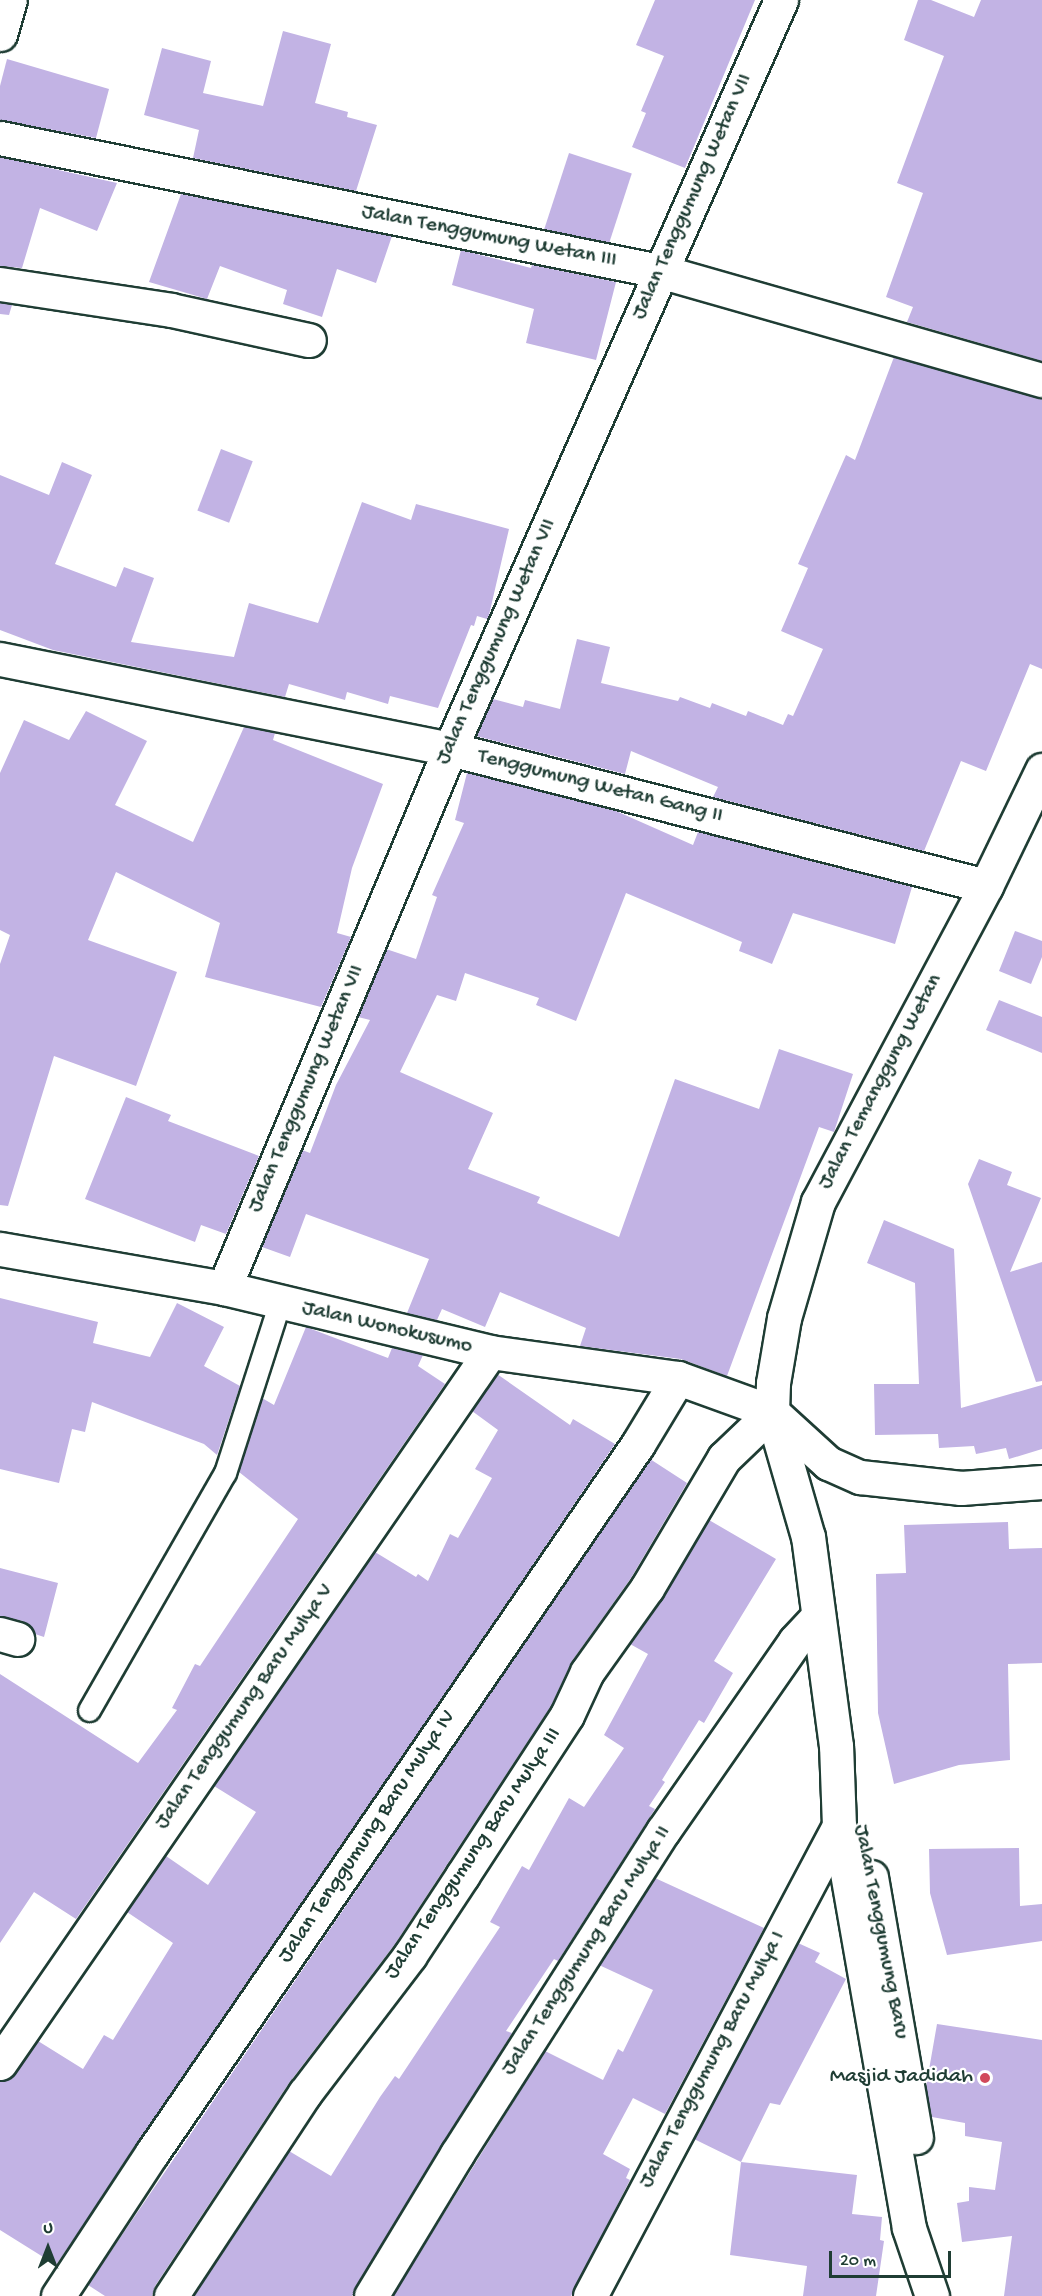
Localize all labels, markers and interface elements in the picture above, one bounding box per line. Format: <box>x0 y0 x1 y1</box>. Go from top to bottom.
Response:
street label: Jalan Tenggumung Wetan VII <box>627 70 759 324</box>
street label: Jalan Tenggumung Wetan III <box>359 199 619 275</box>
street label: Jalan Tenggumung Wetan VII <box>431 515 563 769</box>
street label: Tenggumung Wetan Gang II <box>475 744 725 830</box>
street label: Jalan Tenggumung Wetan VII <box>243 961 371 1217</box>
street label: Jalan Temanggung Wetan <box>813 970 949 1194</box>
street label: Jalan Wonokusumo <box>299 1296 475 1360</box>
street label: Jalan Tenggumung Baru Mulya V <box>150 1579 340 1835</box>
street label: Jalan Tenggumung Baru Mulya IV <box>273 1706 463 1968</box>
street label: Jalan Tenggumung Baru Mulya III <box>380 1723 568 1985</box>
street label: Jalan Tenggumung Baru Mulya II <box>496 1821 678 2081</box>
street label: Jalan Tenggumung Baru <box>846 1823 914 2041</box>
street label: Jalan Tenggumung Baru Mulya I <box>634 1927 792 2193</box>
place label: Masjid Jadidah <box>830 2065 973 2091</box>
marker: Masjid Jadidah <box>978 2071 992 2085</box>
north arrow <box>18 2218 78 2278</box>
text: U <box>43 2220 53 2239</box>
scale bar <box>832 2239 954 2277</box>
text: 20 m <box>840 2251 876 2272</box>

